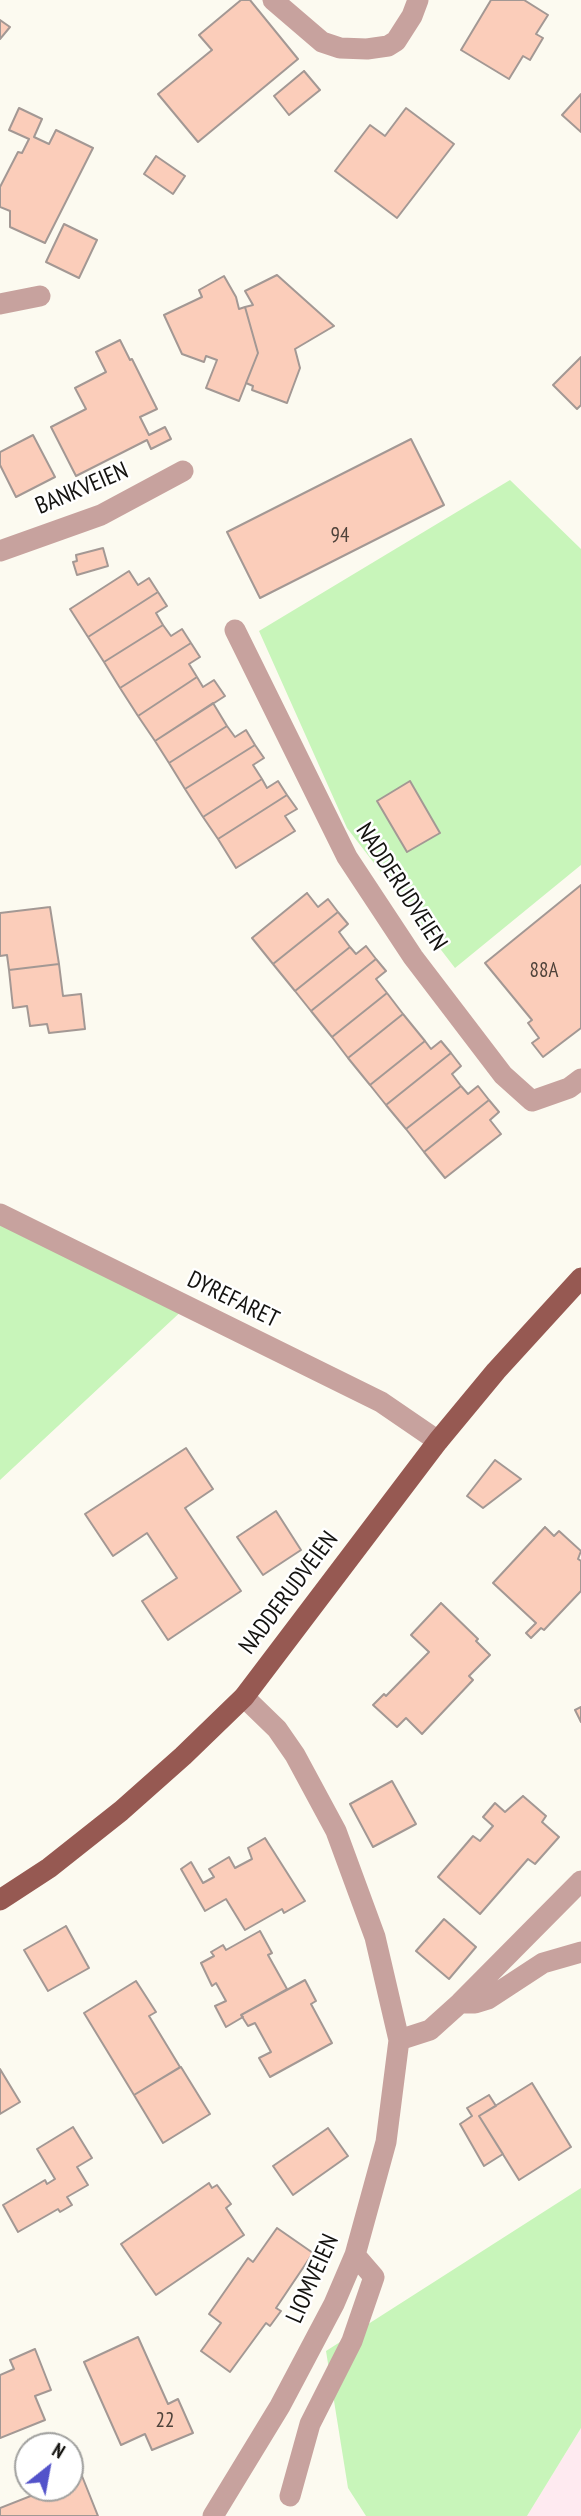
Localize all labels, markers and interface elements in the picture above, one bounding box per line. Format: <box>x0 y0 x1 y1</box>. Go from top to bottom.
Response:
street label: BANKVEIEN <box>32 457 132 521</box>
house number: 94 <box>331 523 349 549</box>
street label: NADDERUDVEIEN <box>349 818 453 956</box>
house number: 88A <box>530 958 558 984</box>
street label: DYREFARET <box>182 1266 284 1334</box>
street label: NADDERUDVEIEN <box>234 1526 344 1660</box>
street label: LIOMVEIEN <box>281 2230 345 2328</box>
house number: 22 <box>156 2408 174 2434</box>
north arrow <box>14 2432 84 2502</box>
text: N <box>48 2438 69 2464</box>

